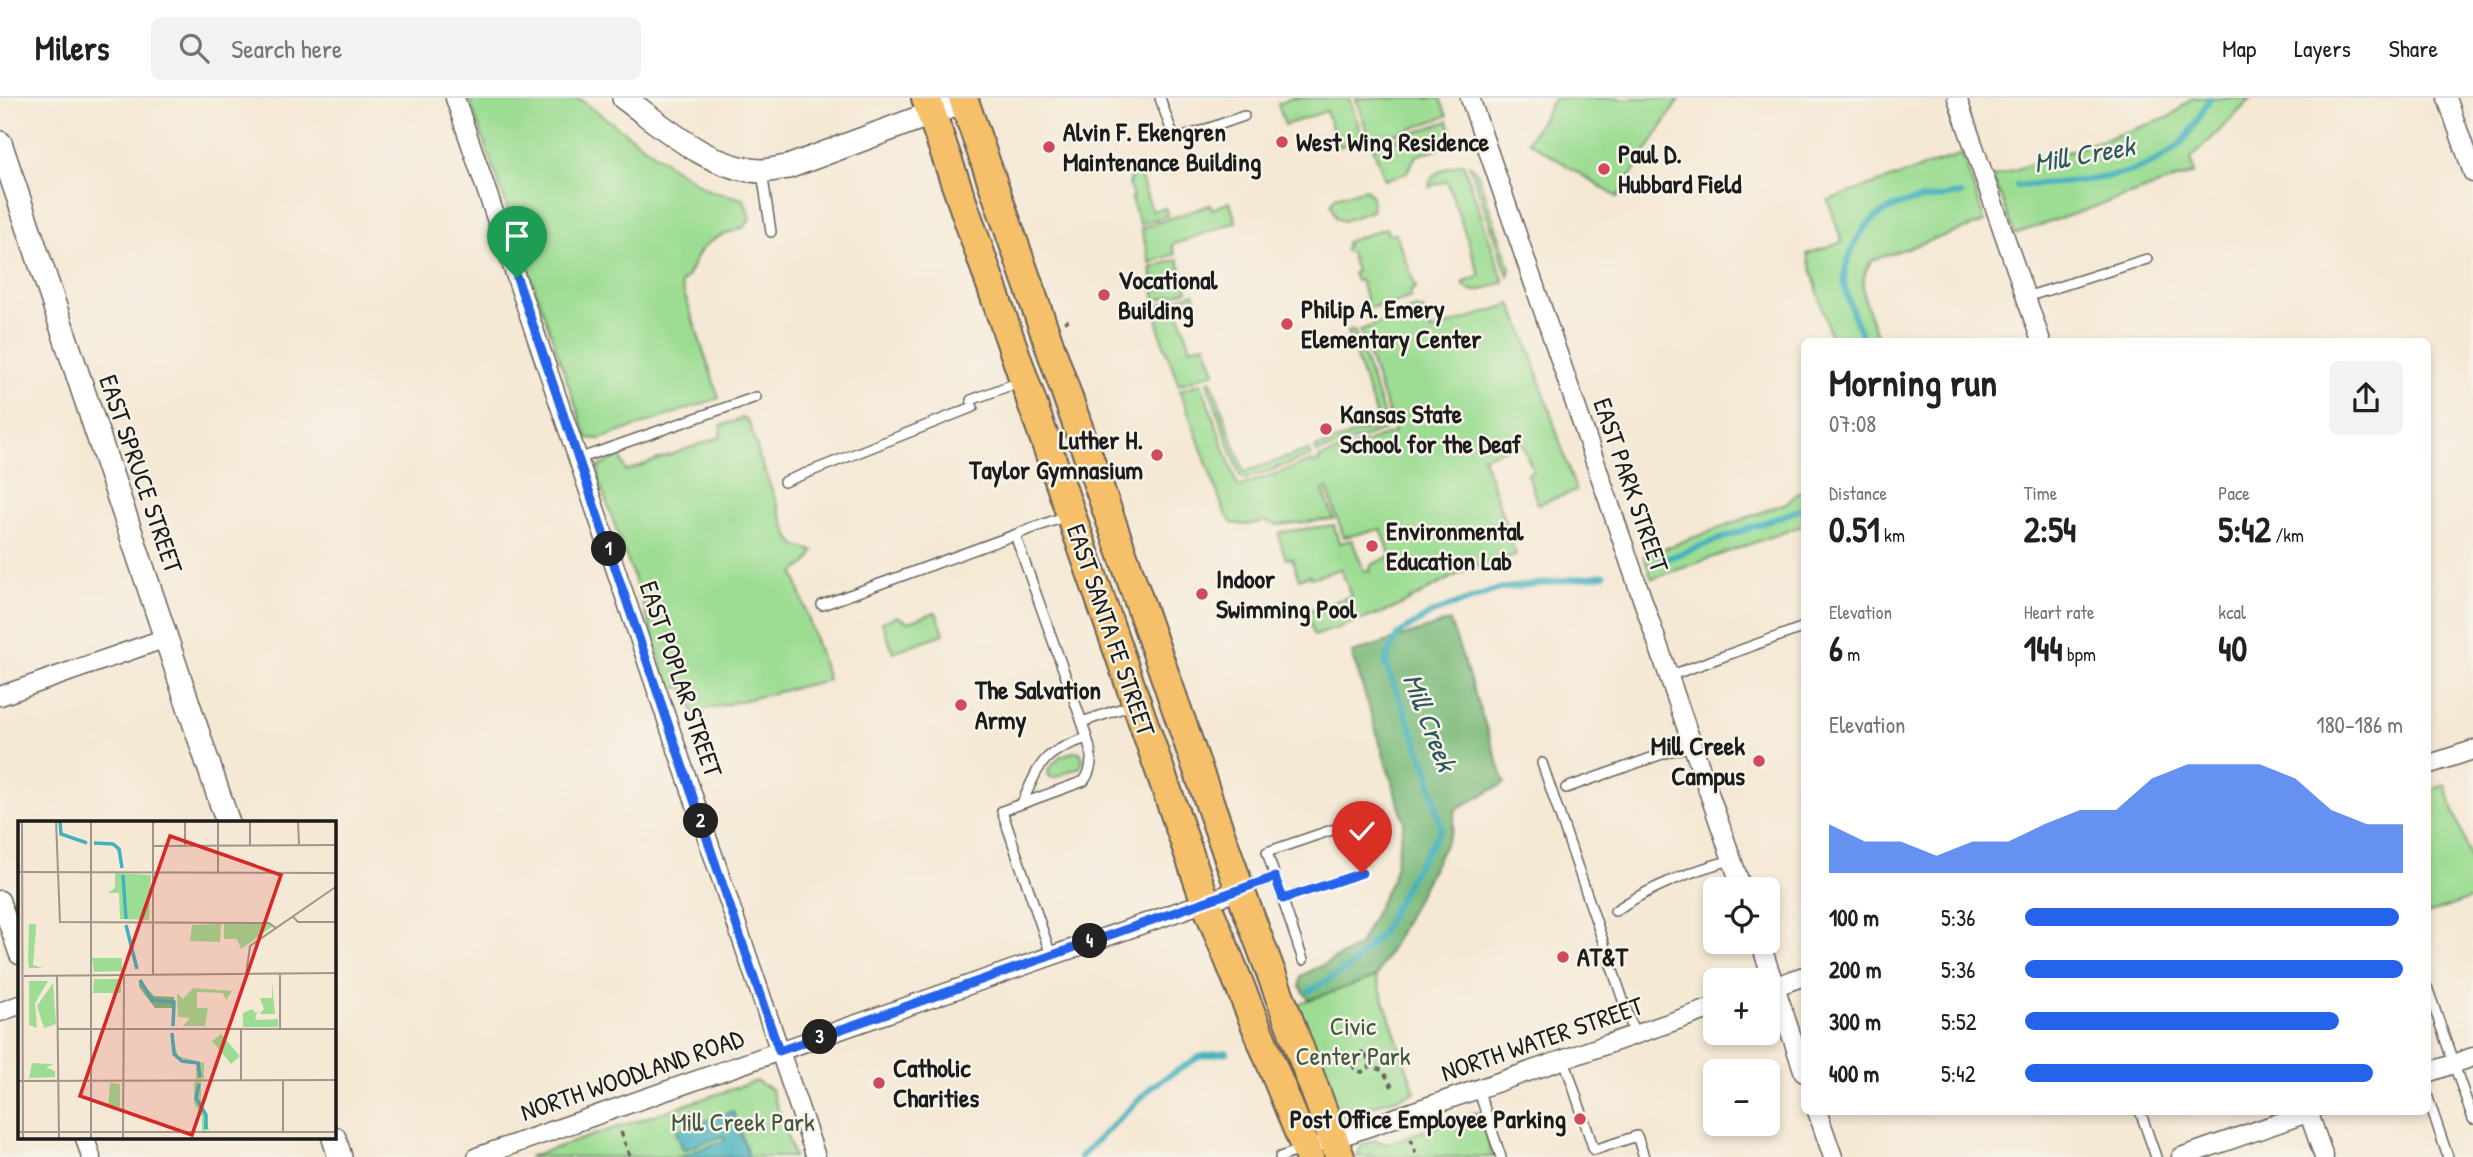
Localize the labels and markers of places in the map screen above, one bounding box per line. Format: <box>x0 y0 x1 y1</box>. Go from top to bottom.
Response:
place label: Alvin F. Ekengren Maintenance Building <box>1063 114 1262 180</box>
place label: West Wing Residence <box>1296 124 1490 160</box>
marker: West Wing Residence <box>1274 134 1290 150</box>
place label: Paul D. Hubbard Field <box>1618 136 1742 201</box>
marker: Alvin F. Ekengren Maintenance Building <box>1041 139 1057 155</box>
marker: Paul D. Hubbard Field <box>1596 161 1612 177</box>
pin <box>487 206 547 278</box>
place label: Vocational Building <box>1118 262 1219 328</box>
marker: Vocational Building <box>1096 287 1112 303</box>
place label: Philip A. Emery Elementary Center <box>1301 291 1482 357</box>
marker: Philip A. Emery Elementary Center <box>1279 316 1295 332</box>
place label: Kansas State School for the Deaf <box>1340 396 1522 461</box>
marker: Kansas State School for the Deaf <box>1318 421 1334 437</box>
place label: Luther H. Taylor Gymnasium <box>968 422 1143 488</box>
marker: Luther H. Taylor Gymnasium <box>1149 447 1165 463</box>
place label: Environmental Education Lab <box>1386 513 1525 578</box>
pin: 1 <box>592 532 626 566</box>
marker: Environmental Education Lab <box>1364 538 1380 554</box>
place label: Indoor Swimming Pool <box>1216 561 1358 627</box>
marker: Indoor Swimming Pool <box>1194 586 1210 602</box>
place label: The Salvation Army <box>974 672 1101 738</box>
marker: The Salvation Army <box>953 697 969 713</box>
place label: Mill Creek Campus <box>1651 728 1745 794</box>
marker: Mill Creek Campus <box>1751 753 1767 769</box>
pin <box>1332 801 1392 873</box>
pin: 2 <box>684 804 718 838</box>
pin: 4 <box>1072 924 1108 958</box>
place label: AT&T <box>1577 939 1629 974</box>
marker: AT&T <box>1555 949 1571 965</box>
pin: 3 <box>802 1020 838 1054</box>
place label: Catholic Charities <box>893 1050 979 1115</box>
marker: Catholic Charities <box>871 1075 887 1091</box>
place label: Post Office Employee Parking <box>1290 1101 1566 1137</box>
marker: Post Office Employee Parking <box>1572 1111 1588 1127</box>

